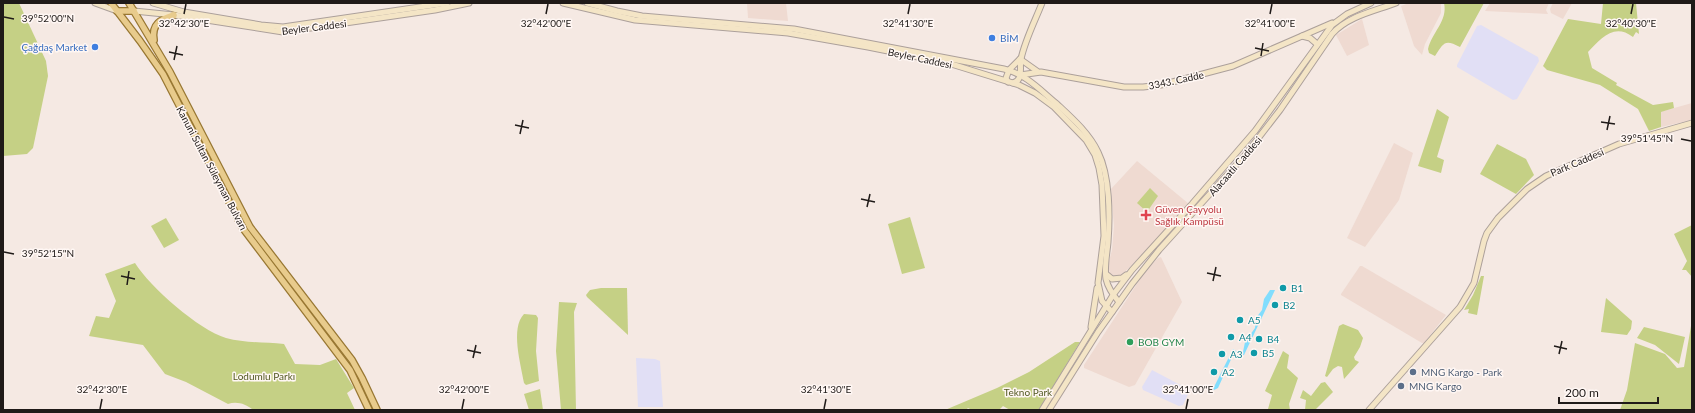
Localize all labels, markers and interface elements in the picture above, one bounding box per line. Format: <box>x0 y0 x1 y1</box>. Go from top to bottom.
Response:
text: 39°52'00"N <box>22 12 74 24</box>
text: 32°42'30"E <box>159 17 209 29</box>
street label: Beyler Caddesi <box>281 17 347 37</box>
text: 32°42'00"E <box>521 17 571 29</box>
text: 32°41'30"E <box>883 17 933 29</box>
text: 32°41'00"E <box>1245 17 1295 29</box>
text: 32°40'30"E <box>1606 17 1656 29</box>
place label: BİM <box>1000 32 1019 44</box>
marker: BİM <box>987 33 997 43</box>
place label: Çağdaş Market <box>21 41 87 53</box>
marker: Çağdaş Market <box>90 42 100 52</box>
street label: Beyler Caddesi <box>887 45 953 71</box>
street label: 3343. Cadde <box>1147 68 1205 92</box>
street label: Kanuni Sultan Süleyman Bulvarı <box>174 104 250 232</box>
text: 39°51'45"N <box>1621 132 1673 144</box>
street label: Alacaatlı Caddesi <box>1206 134 1264 198</box>
street label: Park Caddesi <box>1548 145 1606 179</box>
place label: Güven Çayyolu Sağlık Kampüsü <box>1155 203 1224 227</box>
marker: Güven Çayyolu Sağlık Kampüsü <box>1140 209 1152 221</box>
text: 39°52'15"N <box>22 247 74 259</box>
place label: B1 <box>1291 282 1303 294</box>
marker: B1 <box>1278 283 1288 293</box>
place label: B2 <box>1283 299 1295 311</box>
marker: B2 <box>1270 300 1280 310</box>
place label: A5 <box>1248 314 1261 326</box>
marker: A5 <box>1235 315 1245 325</box>
place label: A4 <box>1239 331 1252 343</box>
marker: A4 <box>1226 332 1236 342</box>
place label: B4 <box>1267 333 1279 345</box>
marker: B4 <box>1254 334 1264 344</box>
place label: BOB GYM <box>1138 336 1184 348</box>
marker: BOB GYM <box>1125 337 1135 347</box>
place label: B5 <box>1262 347 1274 359</box>
place label: A3 <box>1230 348 1243 360</box>
marker: B5 <box>1249 348 1259 358</box>
marker: A3 <box>1217 349 1227 359</box>
place label: A2 <box>1222 366 1235 378</box>
place label: MNG Kargo - Park <box>1421 366 1503 378</box>
marker: A2 <box>1209 367 1219 377</box>
marker: MNG Kargo - Park <box>1408 367 1418 377</box>
park label: Lodumlu Parkı <box>233 370 295 382</box>
scale bar <box>1559 379 1658 405</box>
place label: MNG Kargo <box>1409 380 1462 392</box>
marker: MNG Kargo <box>1396 381 1406 391</box>
text: 32°42'30"E <box>77 383 127 395</box>
text: 32°42'00"E <box>439 383 489 395</box>
text: 32°41'30"E <box>801 383 851 395</box>
text: 32°41'00"E <box>1163 383 1213 395</box>
text: 200 m <box>1565 385 1599 400</box>
park label: Tekno Park <box>1004 386 1053 398</box>

